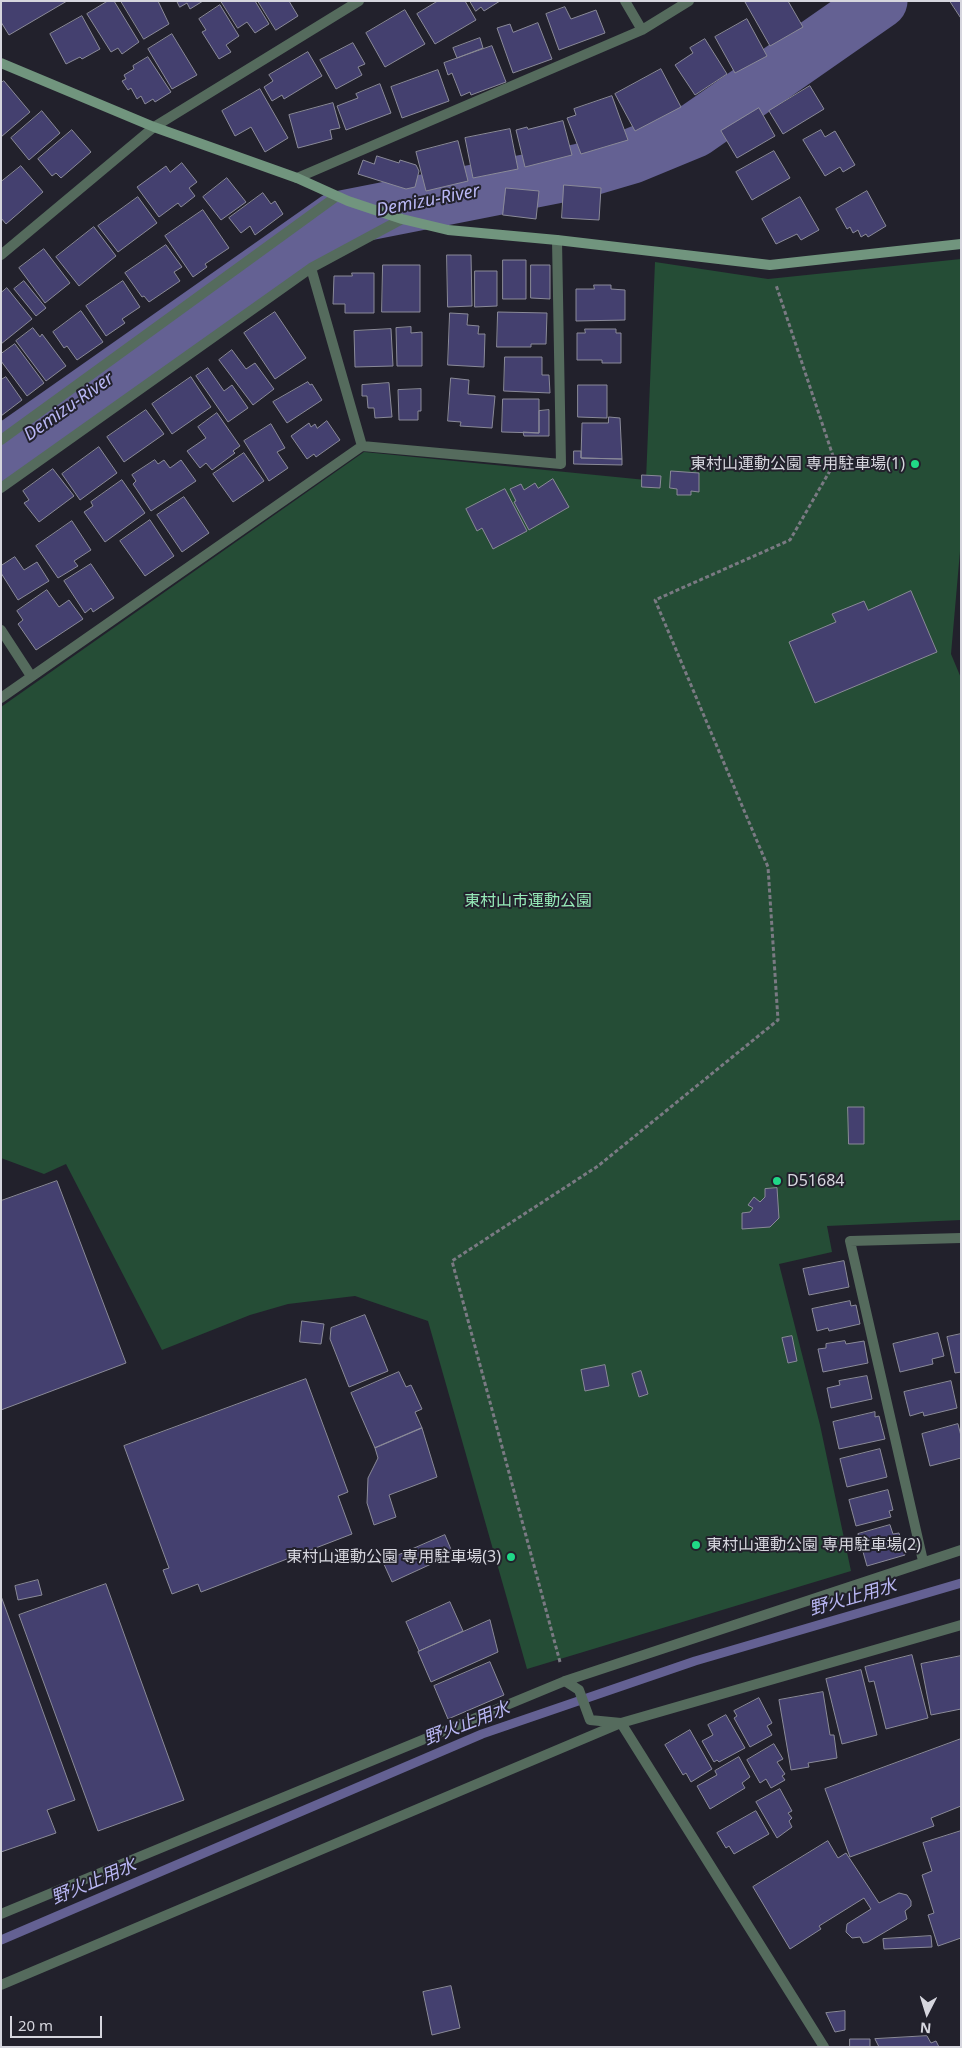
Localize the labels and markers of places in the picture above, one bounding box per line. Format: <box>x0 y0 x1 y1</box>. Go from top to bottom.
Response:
place label: 東村山運動公園 専用駐車場(1) <box>690 454 905 474</box>
marker: 東村山運動公園 専用駐車場(1) <box>909 458 921 470</box>
place label: D51684 <box>787 1171 844 1191</box>
marker: D51684 <box>771 1175 783 1187</box>
place label: 東村山運動公園 専用駐車場(2) <box>706 1535 921 1555</box>
marker: 東村山運動公園 専用駐車場(2) <box>690 1539 702 1551</box>
place label: 東村山運動公園 専用駐車場(3) <box>286 1547 501 1567</box>
marker: 東村山運動公園 専用駐車場(3) <box>505 1551 517 1563</box>

